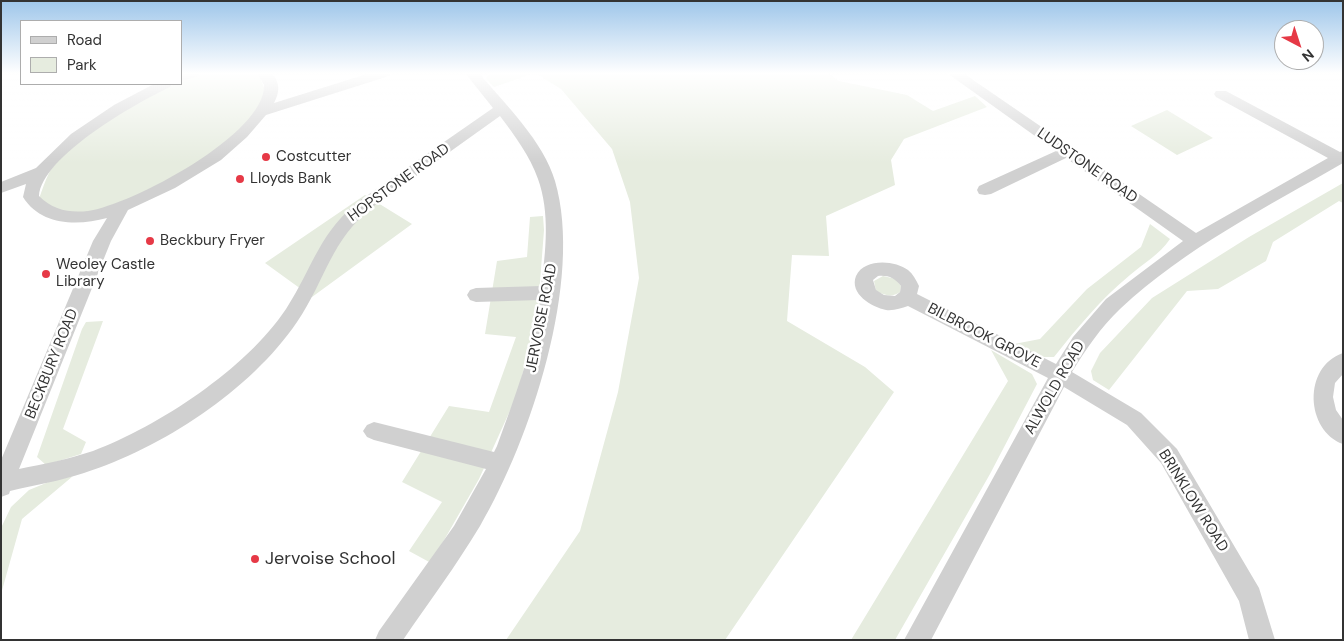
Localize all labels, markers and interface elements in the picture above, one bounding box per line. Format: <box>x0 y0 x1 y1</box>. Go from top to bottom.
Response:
legend <box>20 20 182 85</box>
north arrow <box>1274 20 1324 70</box>
text: Road <box>67 30 102 50</box>
text: N <box>1298 46 1318 66</box>
text: Park <box>67 55 97 75</box>
street label: LUDSTONE ROAD <box>1033 125 1141 207</box>
street label: HOPSTONE ROAD <box>345 140 453 226</box>
place label: Costcutter <box>276 148 351 166</box>
marker: Costcutter <box>260 151 272 163</box>
place label: Lloyds Bank <box>250 170 331 188</box>
marker: Lloyds Bank <box>234 173 246 185</box>
place label: Beckbury Fryer <box>160 232 265 250</box>
marker: Beckbury Fryer <box>144 235 156 247</box>
place label: Weoley Castle Library <box>56 256 155 291</box>
street label: JERVOISE ROAD <box>523 262 561 374</box>
marker: Weoley Castle Library <box>40 268 52 280</box>
street label: BILBROOK GROVE <box>925 300 1043 372</box>
street label: BECKBURY ROAD <box>22 306 82 422</box>
street label: ALWOLD ROAD <box>1021 338 1089 438</box>
street label: BRINKLOW ROAD <box>1154 446 1232 556</box>
place label: Jervoise School <box>265 548 395 570</box>
marker: Jervoise School <box>249 553 261 565</box>

